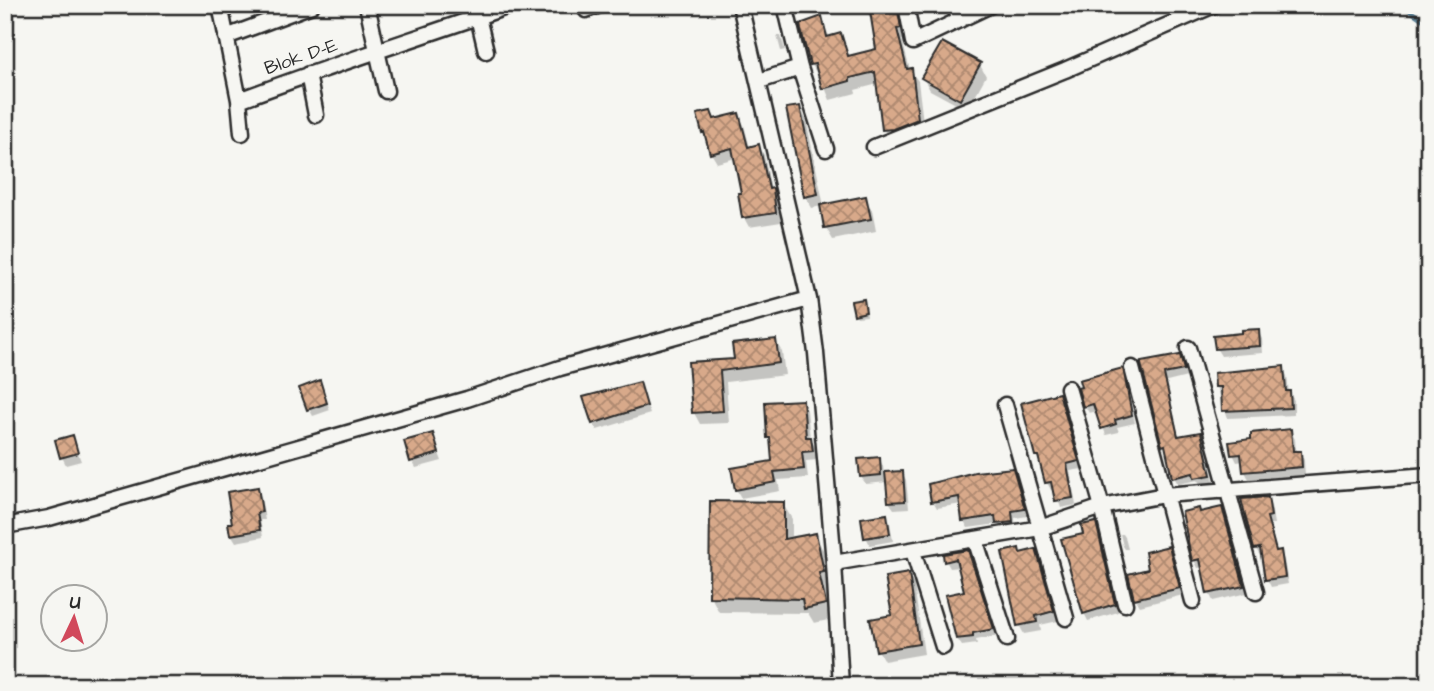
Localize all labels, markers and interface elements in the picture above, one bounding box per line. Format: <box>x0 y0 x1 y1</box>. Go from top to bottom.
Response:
street label: Blok D-E <box>261 32 341 82</box>
north arrow <box>38 582 108 652</box>
text: U <box>69 589 82 616</box>

